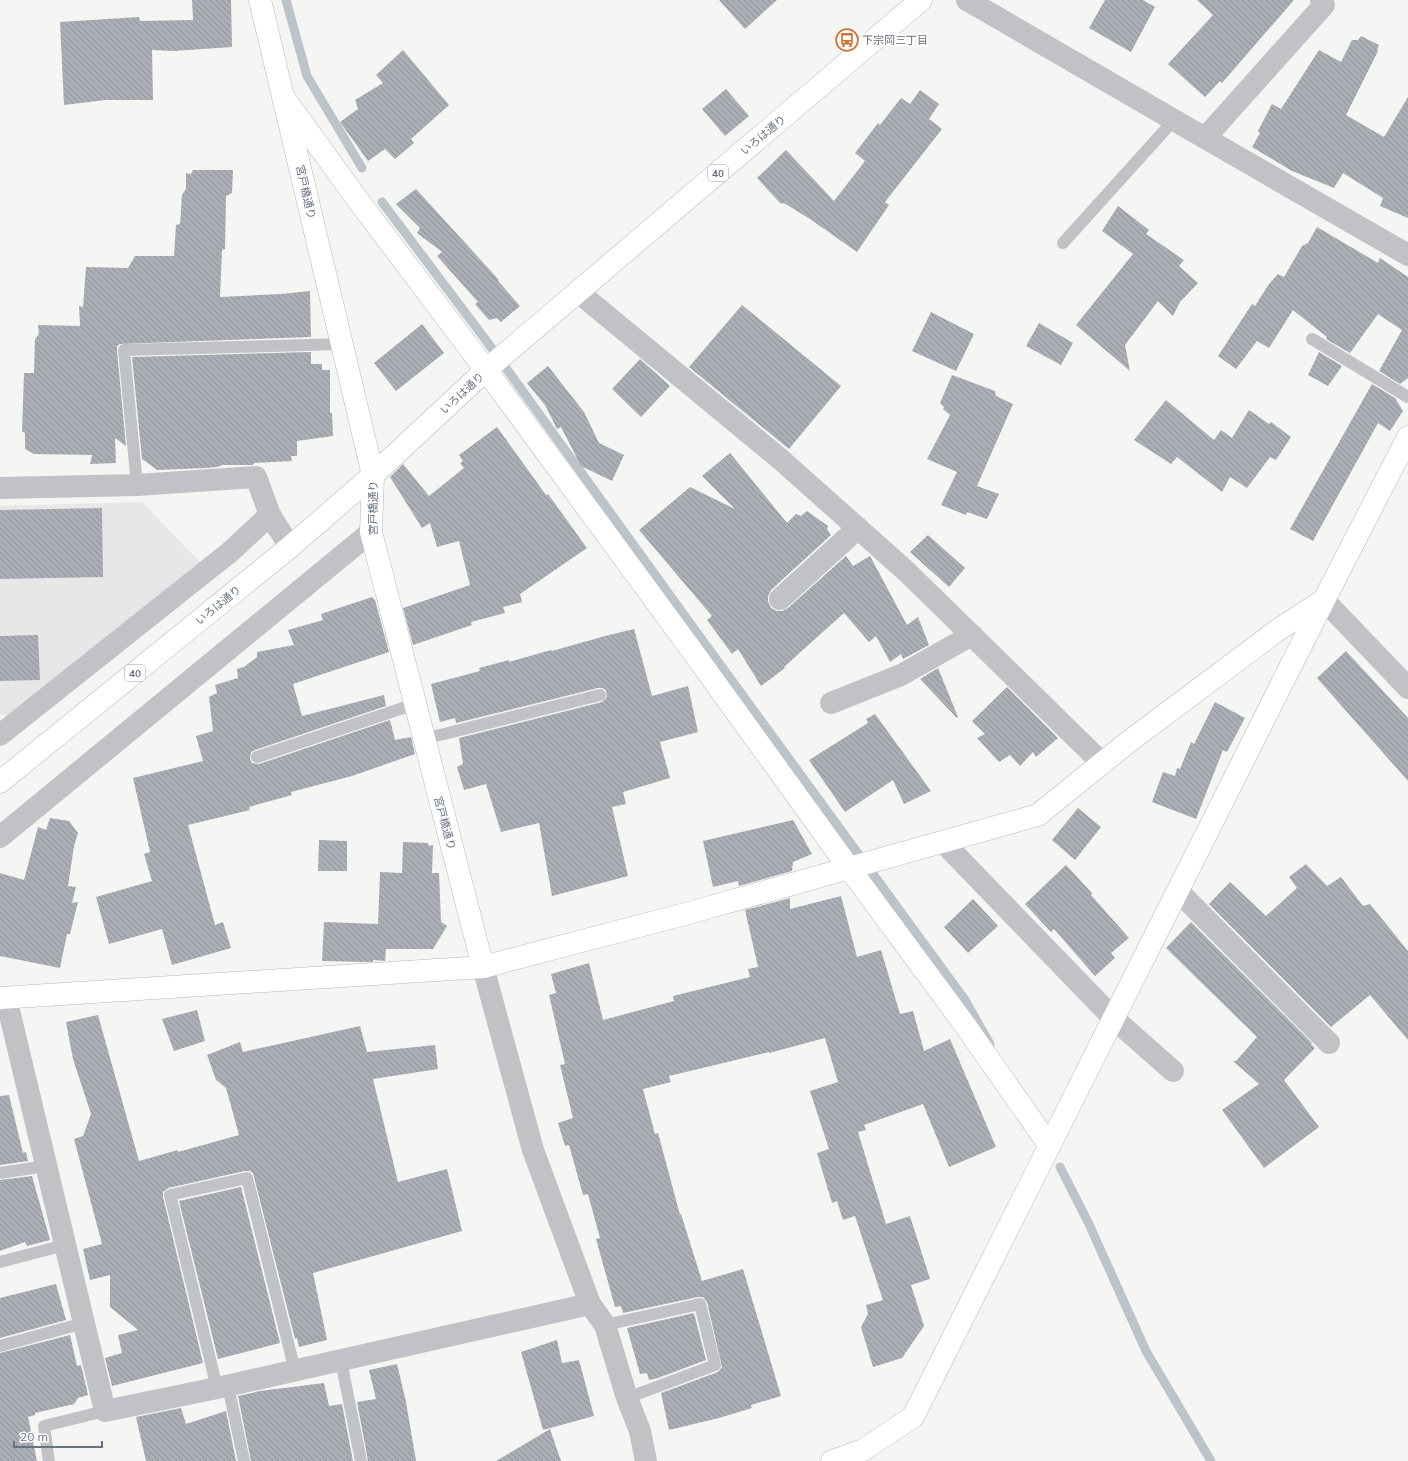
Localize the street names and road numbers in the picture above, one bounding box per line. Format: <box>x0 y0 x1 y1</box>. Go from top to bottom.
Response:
street label: いろは通り <box>737 112 789 158</box>
street label: 宮戸橋通り <box>293 164 319 220</box>
road number: 40 <box>708 165 728 181</box>
street label: いろは通り <box>437 369 487 417</box>
street label: 宮戸橋通り <box>366 481 380 536</box>
street label: いろは通り <box>192 582 244 628</box>
road number: 40 <box>125 665 145 681</box>
street label: 宮戸橋通り <box>431 795 459 851</box>

